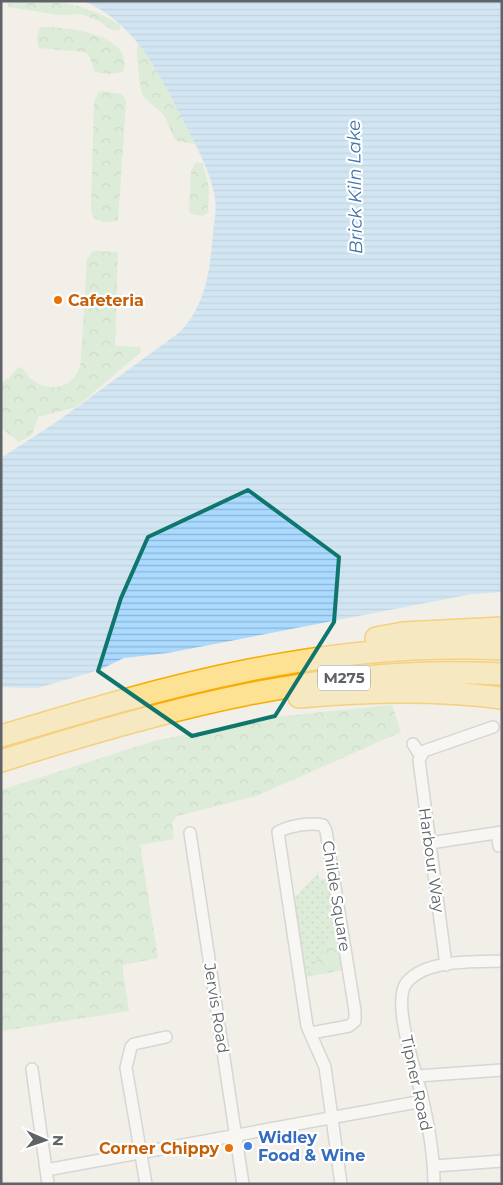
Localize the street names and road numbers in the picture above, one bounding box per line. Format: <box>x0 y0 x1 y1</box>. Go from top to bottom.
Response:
road number: M275 <box>318 666 370 690</box>
street label: Harbour Way <box>415 806 448 914</box>
street label: Childe Square <box>318 839 355 953</box>
street label: Jervis Road <box>200 961 233 1055</box>
street label: Tipner Road <box>397 1034 436 1133</box>

